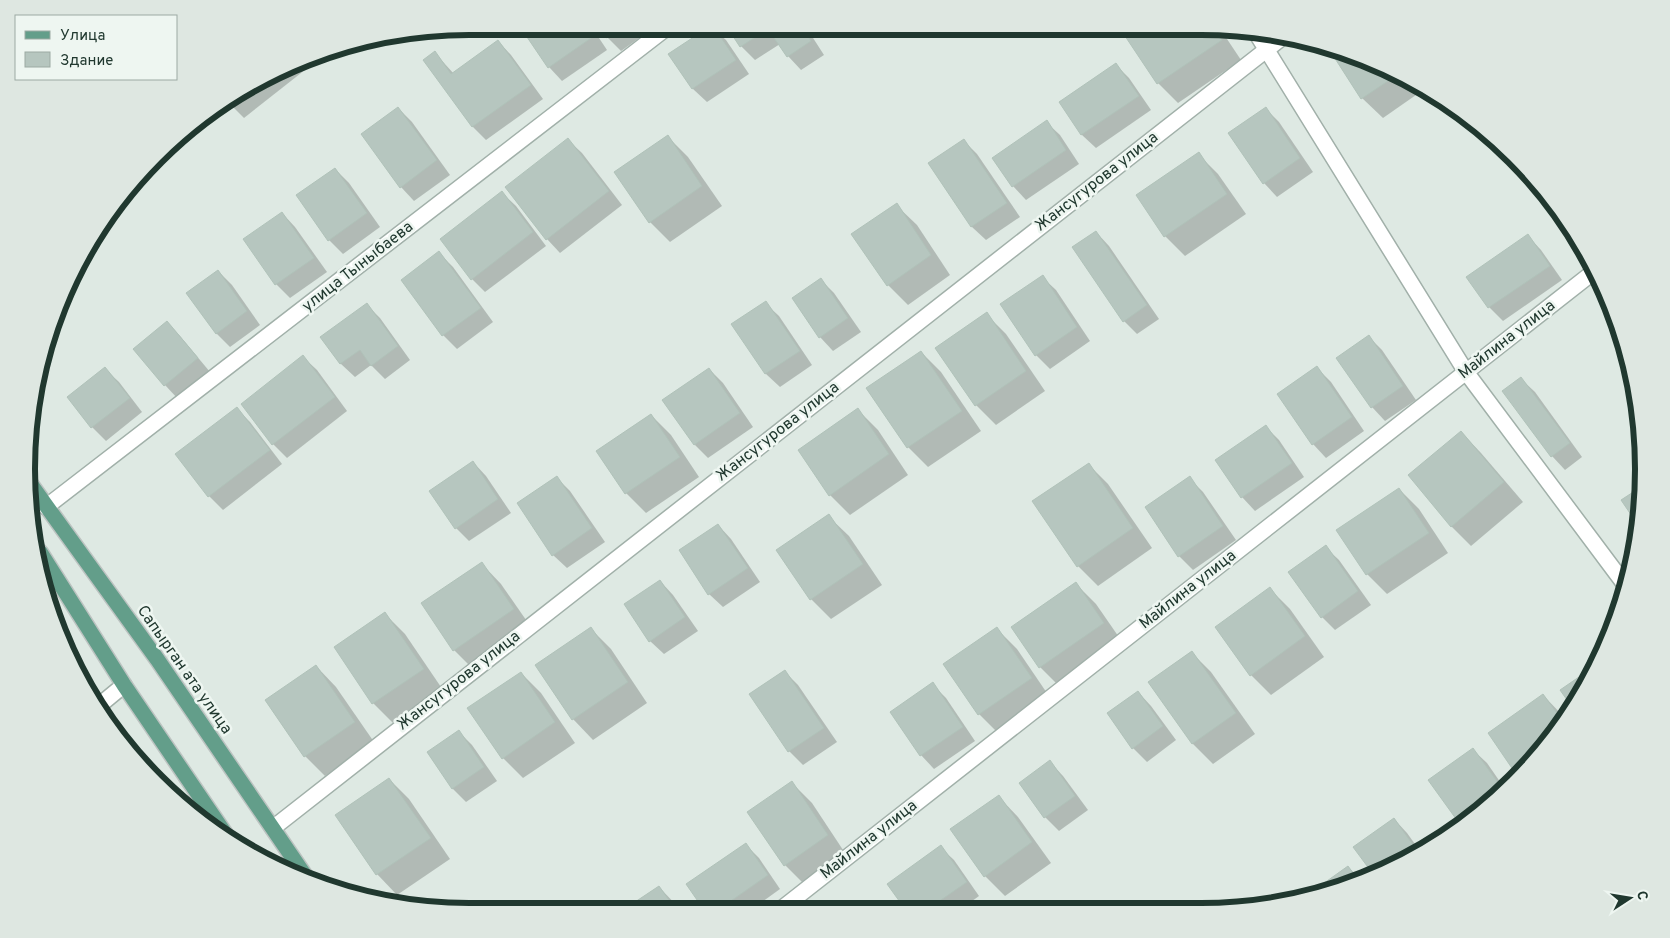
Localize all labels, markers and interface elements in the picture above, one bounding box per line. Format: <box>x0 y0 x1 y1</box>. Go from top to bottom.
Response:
legend <box>15 15 178 80</box>
text: Улица <box>60 27 105 46</box>
text: Здание <box>60 52 113 71</box>
street label: Жансугурова улица <box>1031 128 1163 236</box>
street label: улица Тыныбаева <box>298 217 418 317</box>
street label: Майлина улица <box>1455 296 1559 384</box>
street label: Жансугурова улица <box>712 378 844 486</box>
street label: Майлина улица <box>1136 546 1240 634</box>
street label: Сапырган ата улица <box>132 602 236 738</box>
street label: Жансугурова улица <box>393 627 525 735</box>
street label: Майлина улица <box>817 796 921 884</box>
north arrow <box>1605 873 1655 923</box>
text: С <box>1632 889 1651 902</box>

